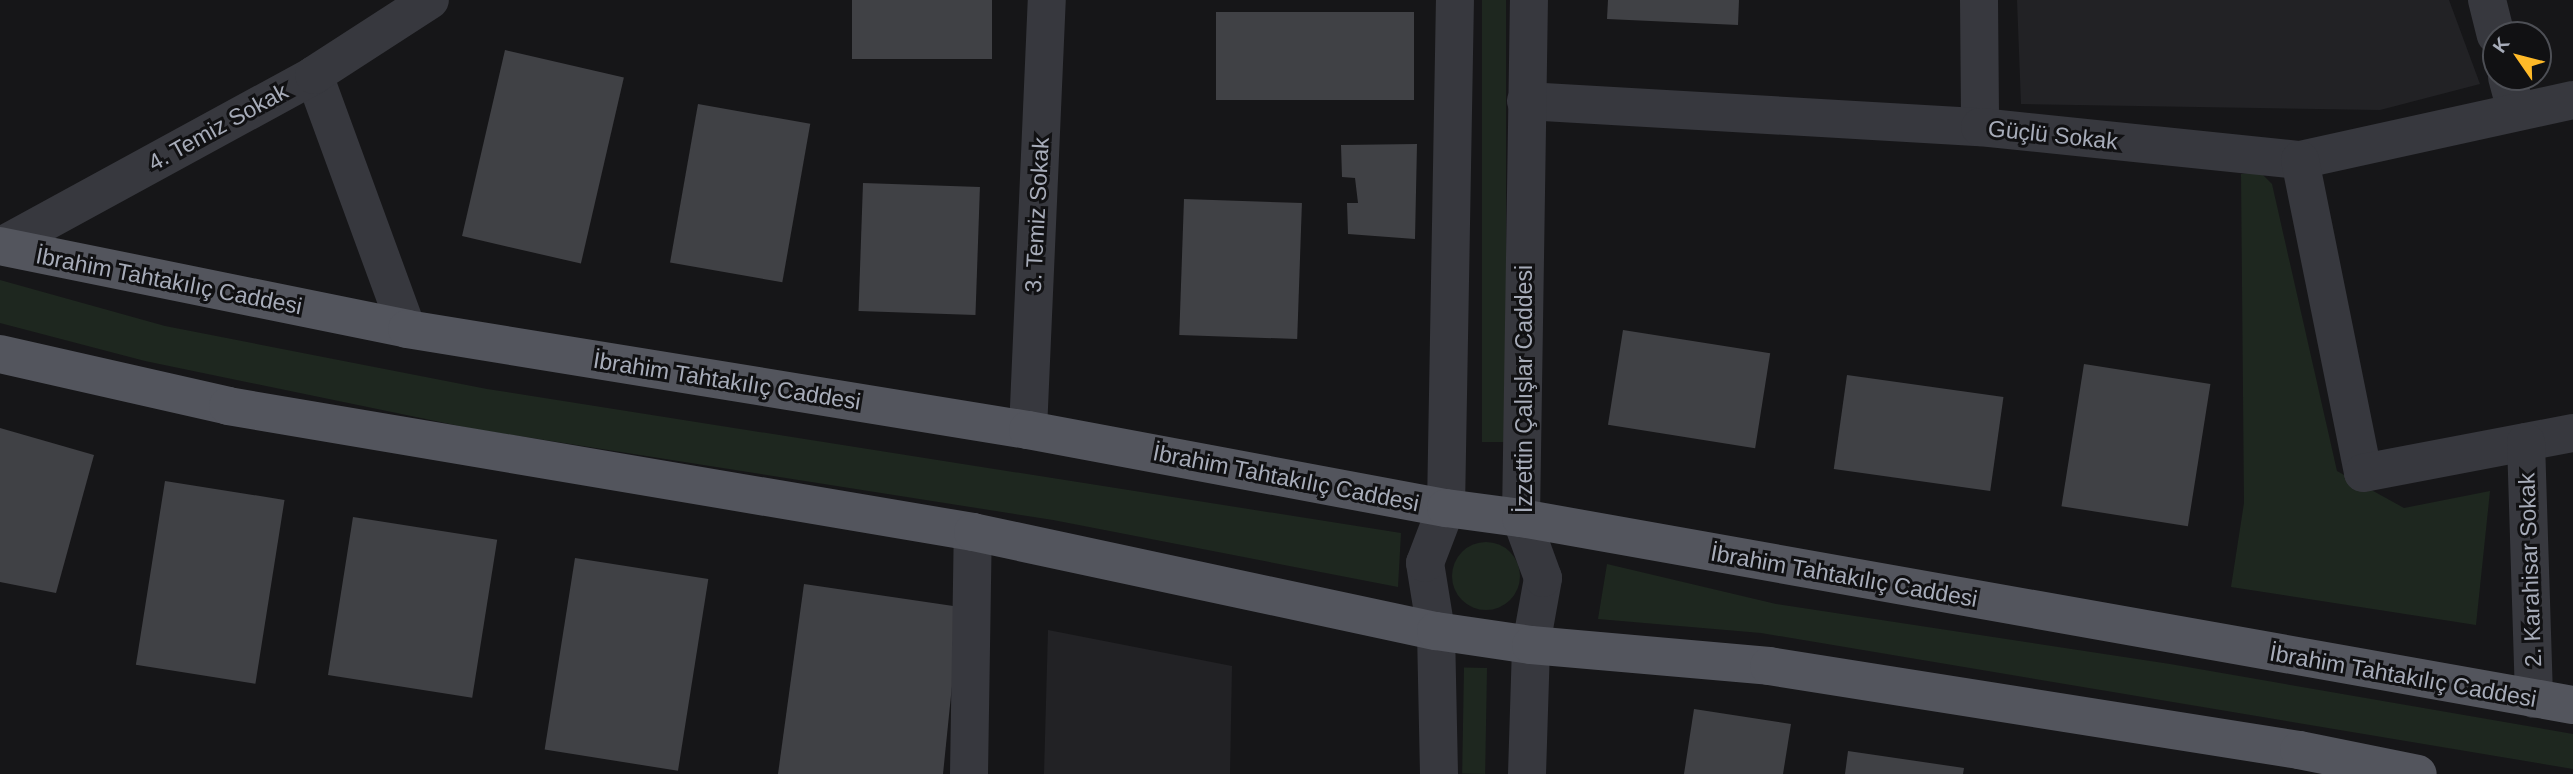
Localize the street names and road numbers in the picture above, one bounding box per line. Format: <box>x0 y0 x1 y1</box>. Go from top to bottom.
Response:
street label: 4. Temiz Sokak <box>143 77 293 177</box>
street label: Güçlü Sokak <box>1987 114 2119 156</box>
street label: 3. Temiz Sokak <box>1019 136 1055 294</box>
street label: İbrahim Tahtakılıç Caddesi <box>33 242 305 320</box>
street label: İzzettin Çalışlar Caddesi <box>1510 265 1538 513</box>
street label: İbrahim Tahtakılıç Caddesi <box>591 346 863 416</box>
street label: İbrahim Tahtakılıç Caddesi <box>1150 439 1422 517</box>
street label: 2. Karahisar Sokak <box>2513 472 2547 668</box>
street label: İbrahim Tahtakılıç Caddesi <box>1708 539 1980 613</box>
street label: İbrahim Tahtakılıç Caddesi <box>2267 639 2539 713</box>

